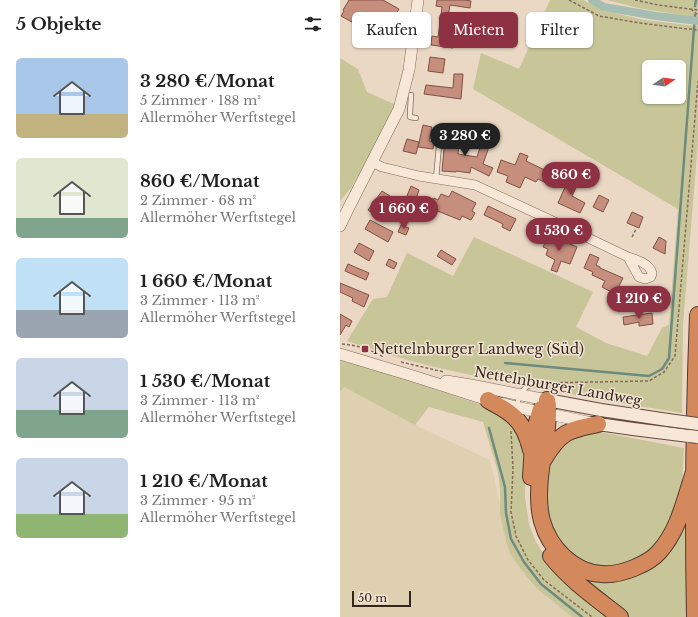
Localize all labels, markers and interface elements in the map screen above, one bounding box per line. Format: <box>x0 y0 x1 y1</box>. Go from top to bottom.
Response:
chip: Kaufen <box>352 12 431 48</box>
chip: Mieten <box>439 12 518 48</box>
chip: Filter <box>526 12 593 48</box>
icon: filters <box>302 13 324 35</box>
text: 5 Objekte <box>16 14 101 35</box>
north arrow <box>642 60 686 104</box>
map controls <box>642 60 686 104</box>
text: 3 280 €/Monat <box>140 71 275 92</box>
icon: home <box>48 74 96 122</box>
text: 5 Zimmer · 188 m² <box>140 92 261 109</box>
text: Allermöher Werftstegel <box>140 109 296 126</box>
pin: 3 280 € <box>428 123 502 157</box>
text: 3 280 € <box>439 127 491 144</box>
pin: 860 € <box>543 162 599 196</box>
text: 860 € <box>551 166 591 183</box>
text: 860 €/Monat <box>140 171 260 192</box>
icon: home <box>48 174 96 222</box>
text: 2 Zimmer · 68 m² <box>140 192 256 209</box>
pin: 1 660 € <box>367 196 441 230</box>
text: 1 660 € <box>379 200 429 217</box>
text: Allermöher Werftstegel <box>140 209 296 226</box>
pin: 1 530 € <box>522 218 596 252</box>
text: 1 530 € <box>535 222 583 239</box>
text: 1 660 €/Monat <box>140 271 272 292</box>
icon: home <box>48 274 96 322</box>
pin: 1 210 € <box>602 286 676 320</box>
text: 1 210 € <box>616 290 662 307</box>
text: 3 Zimmer · 113 m² <box>140 292 260 309</box>
text: Allermöher Werftstegel <box>140 309 296 326</box>
place label: Nettelnburger Landweg (Süd) <box>373 340 584 358</box>
marker: Nettelnburger Landweg (Süd) <box>360 344 370 354</box>
street label: Nettelnburger Landweg <box>473 362 644 410</box>
text: 1 530 €/Monat <box>140 371 270 392</box>
icon: home <box>48 374 96 422</box>
text: 3 Zimmer · 113 m² <box>140 392 260 409</box>
text: Allermöher Werftstegel <box>140 409 296 426</box>
text: 1 210 €/Monat <box>140 471 268 492</box>
icon: home <box>48 474 96 522</box>
text: 3 Zimmer · 95 m² <box>140 492 256 509</box>
text: Allermöher Werftstegel <box>140 509 296 526</box>
scale bar <box>352 589 411 608</box>
text: 50 m <box>358 591 387 605</box>

